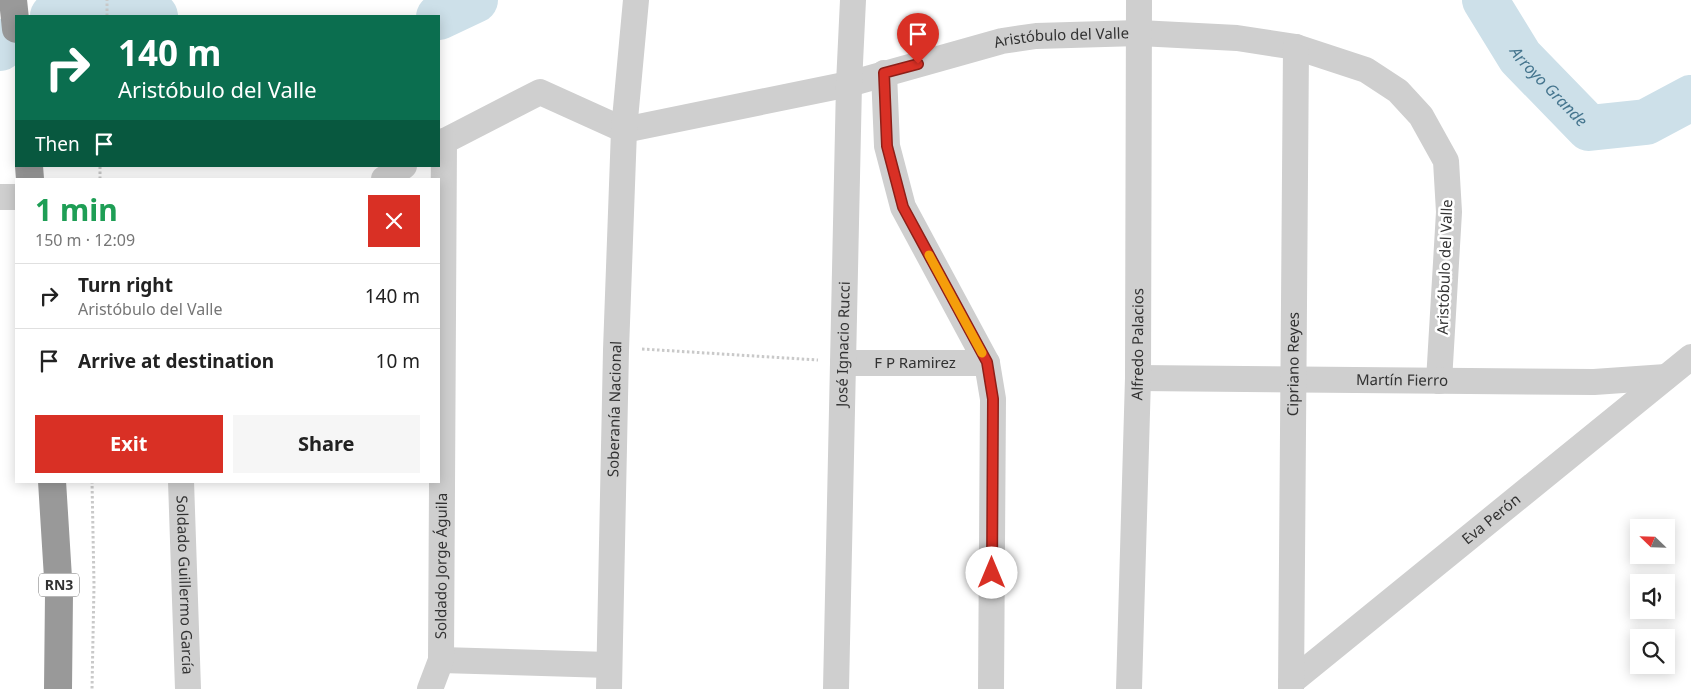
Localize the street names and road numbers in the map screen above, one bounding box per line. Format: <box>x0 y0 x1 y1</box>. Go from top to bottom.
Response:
street label: Aristóbulo del Valle <box>991 22 1129 52</box>
street label: Aristóbulo del Valle <box>1432 199 1456 335</box>
street label: José Ignacio Rucci <box>831 281 854 409</box>
street label: Alfredo Palacios <box>1126 288 1147 401</box>
street label: Cipriano Reyes <box>1282 312 1303 416</box>
street label: Soberanía Nacional <box>602 340 625 477</box>
street label: F P Ramirez <box>874 352 956 372</box>
street label: Martín Fierro <box>1356 369 1448 390</box>
street label: Eva Perón <box>1457 489 1524 548</box>
street label: Soldado Jorge Águila <box>430 493 451 639</box>
street label: Soldado Guillermo García <box>172 495 199 675</box>
road number: RN3 <box>39 574 79 596</box>

